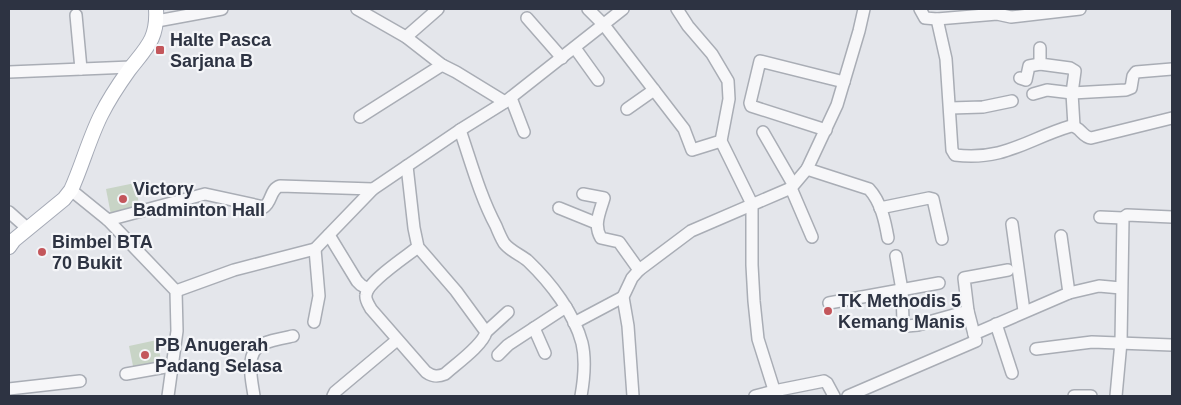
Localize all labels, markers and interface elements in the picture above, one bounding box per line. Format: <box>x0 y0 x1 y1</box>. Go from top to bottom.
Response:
place label: Halte Pasca Sarjana B <box>170 30 272 71</box>
marker: Halte Pasca Sarjana B <box>154 44 166 56</box>
place label: Victory Badminton Hall <box>133 179 265 220</box>
marker: Victory Badminton Hall <box>117 193 129 205</box>
place label: Bimbel BTA 70 Bukit <box>52 232 153 273</box>
marker: Bimbel BTA 70 Bukit <box>36 246 48 258</box>
place label: TK Methodis 5 Kemang Manis <box>838 291 965 332</box>
marker: TK Methodis 5 Kemang Manis <box>822 305 834 317</box>
place label: PB Anugerah Padang Selasa <box>155 335 283 376</box>
marker: PB Anugerah Padang Selasa <box>139 349 151 361</box>

